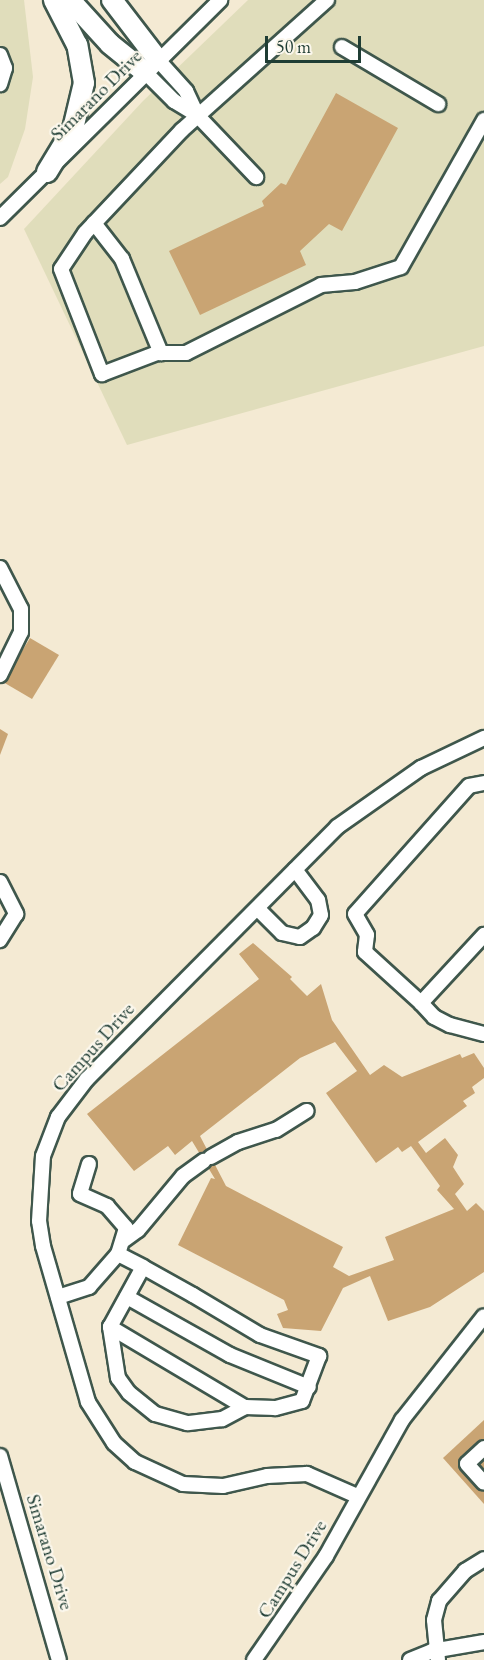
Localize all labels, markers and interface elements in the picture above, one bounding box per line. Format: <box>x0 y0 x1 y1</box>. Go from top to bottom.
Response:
scale bar <box>268 24 364 62</box>
text: 50 m <box>276 35 311 58</box>
street label: Simarano Drive <box>45 44 147 146</box>
street label: Campus Drive <box>47 997 139 1097</box>
street label: Simarano Drive <box>21 1491 79 1613</box>
street label: Campus Drive <box>252 1515 332 1623</box>

